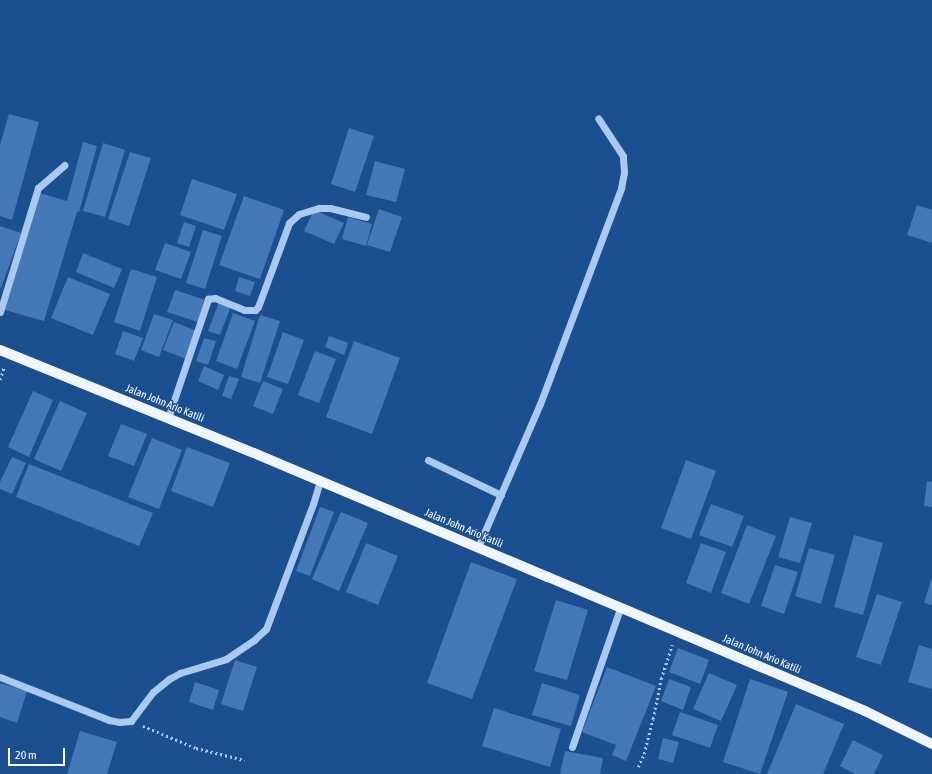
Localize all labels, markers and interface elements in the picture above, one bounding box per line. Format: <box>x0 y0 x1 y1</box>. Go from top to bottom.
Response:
street label: Jalan John Ario Katili <box>124 381 206 425</box>
street label: Jalan John Ario Katili <box>423 506 505 550</box>
street label: Jalan John Ario Katili <box>721 632 803 676</box>
scale bar <box>10 740 67 766</box>
text: 20 m <box>15 748 37 762</box>

